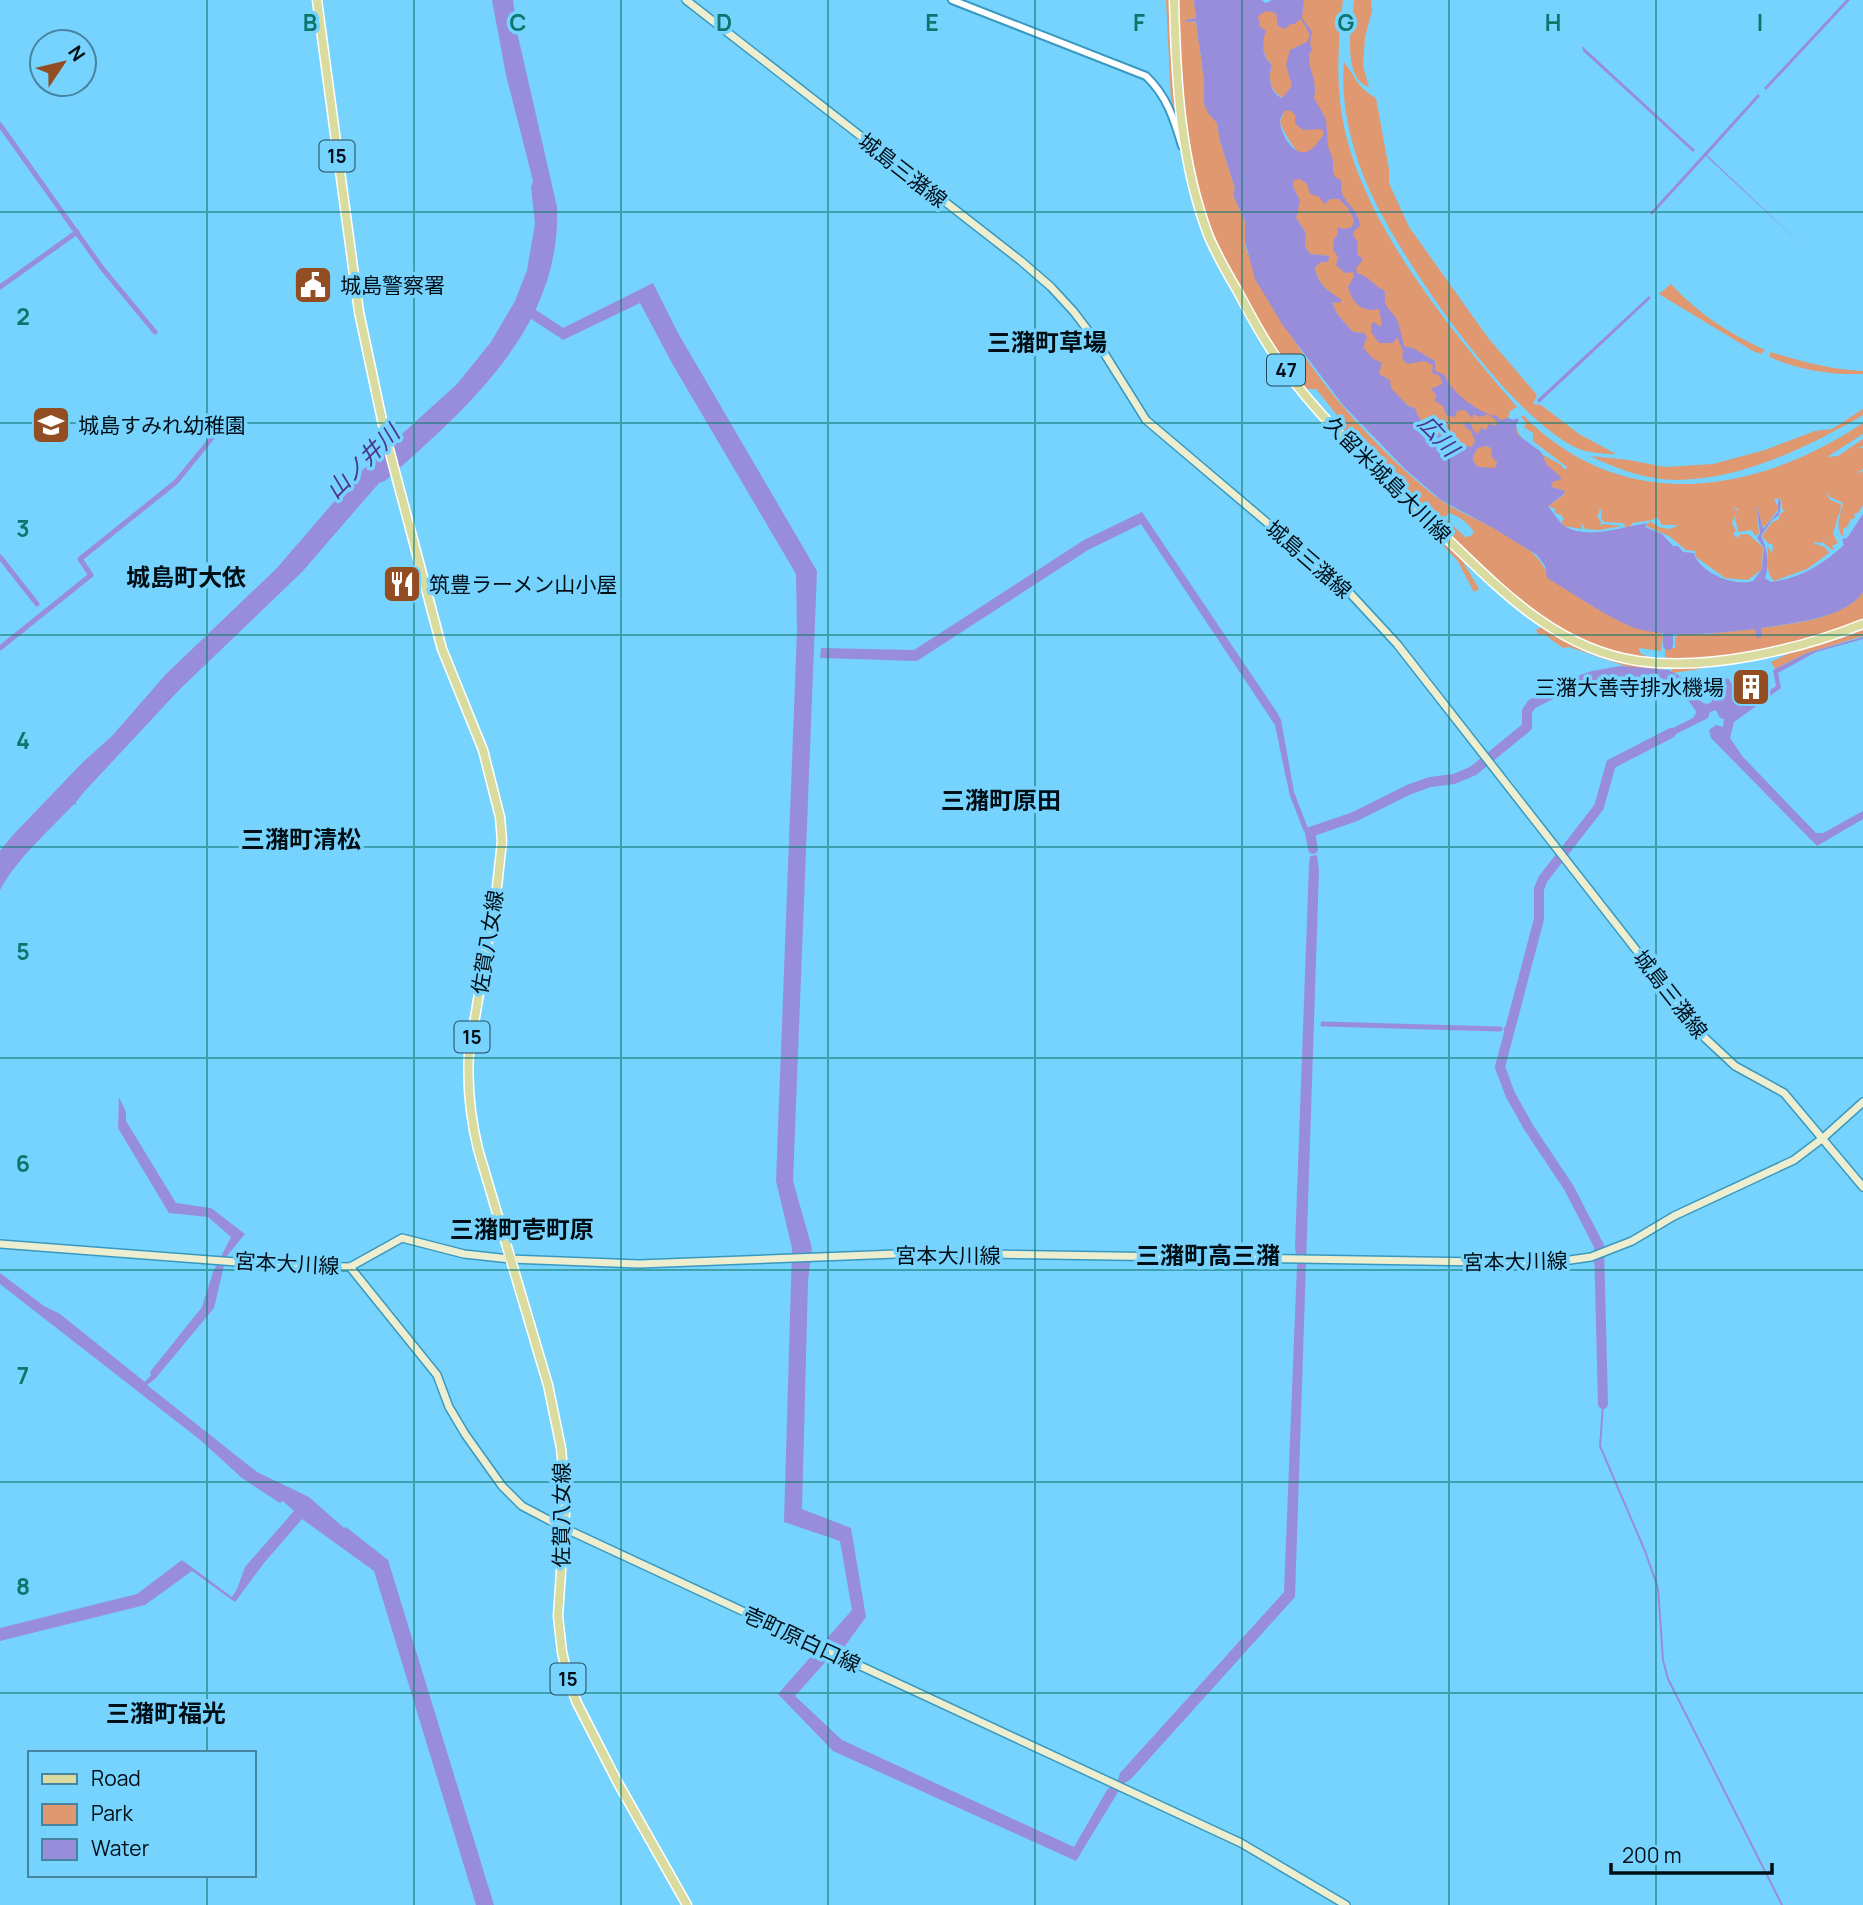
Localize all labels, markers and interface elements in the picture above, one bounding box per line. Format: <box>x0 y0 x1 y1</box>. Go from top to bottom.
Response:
text: B <box>303 6 317 38</box>
text: C <box>510 6 527 38</box>
text: D <box>716 6 732 38</box>
text: E <box>925 6 939 38</box>
text: F <box>1133 6 1145 38</box>
text: G <box>1338 6 1355 38</box>
text: H <box>1545 6 1561 38</box>
text: I <box>1757 6 1763 38</box>
north arrow <box>28 28 98 98</box>
text: N <box>62 40 91 66</box>
street label: 城島三潴線 <box>853 127 953 213</box>
road number: 15 <box>320 140 354 172</box>
public building icon: 城島警察署 <box>292 264 334 306</box>
place label: 城島警察署 <box>340 271 445 299</box>
text: 2 <box>16 300 30 332</box>
district label: 三潴町草場 <box>987 325 1107 358</box>
road number: 47 <box>1267 354 1305 386</box>
school or university icon: 城島すみれ幼稚園 <box>30 404 72 446</box>
water label: 広川 <box>1412 407 1468 465</box>
street label: 久留米城島大川線 <box>1319 410 1457 548</box>
place label: 城島すみれ幼稚園 <box>78 411 246 439</box>
water label: 山ノ井川 <box>318 415 408 505</box>
text: 3 <box>16 512 30 544</box>
street label: 城島三潴線 <box>1260 514 1358 604</box>
district label: 城島町大依 <box>126 560 246 593</box>
restaurant icon: 筑豊ラーメン山小屋 <box>381 563 423 605</box>
place label: 筑豊ラーメン山小屋 <box>429 570 617 598</box>
building icon: 三潴大善寺排水機場 <box>1730 666 1772 708</box>
place label: 三潴大善寺排水機場 <box>1535 673 1724 701</box>
text: 4 <box>16 724 30 756</box>
district label: 三潴町原田 <box>941 783 1061 816</box>
district label: 三潴町清松 <box>241 822 361 855</box>
street label: 佐賀八女線 <box>465 888 509 996</box>
text: 5 <box>16 935 30 967</box>
street label: 城島三潴線 <box>1628 944 1714 1044</box>
road number: 15 <box>454 1021 490 1052</box>
text: 6 <box>16 1147 30 1179</box>
district label: 三潴町壱町原 <box>450 1212 594 1245</box>
district label: 三潴町高三潴 <box>1136 1238 1280 1271</box>
street label: 宮本大川線 <box>896 1241 1001 1269</box>
street label: 宮本大川線 <box>234 1246 340 1280</box>
street label: 宮本大川線 <box>1462 1246 1568 1276</box>
text: 7 <box>17 1359 29 1391</box>
street label: 佐賀八女線 <box>547 1463 575 1568</box>
text: 8 <box>16 1570 30 1602</box>
street label: 壱町原白口線 <box>739 1600 865 1678</box>
road number: 15 <box>550 1664 586 1694</box>
district label: 三潴町福光 <box>106 1696 226 1729</box>
legend <box>28 1751 256 1877</box>
text: Road <box>91 1764 141 1792</box>
text: Park <box>91 1799 133 1827</box>
scale bar <box>1611 1832 1772 1876</box>
text: Water <box>91 1834 150 1862</box>
text: 200 m <box>1622 1841 1682 1869</box>

